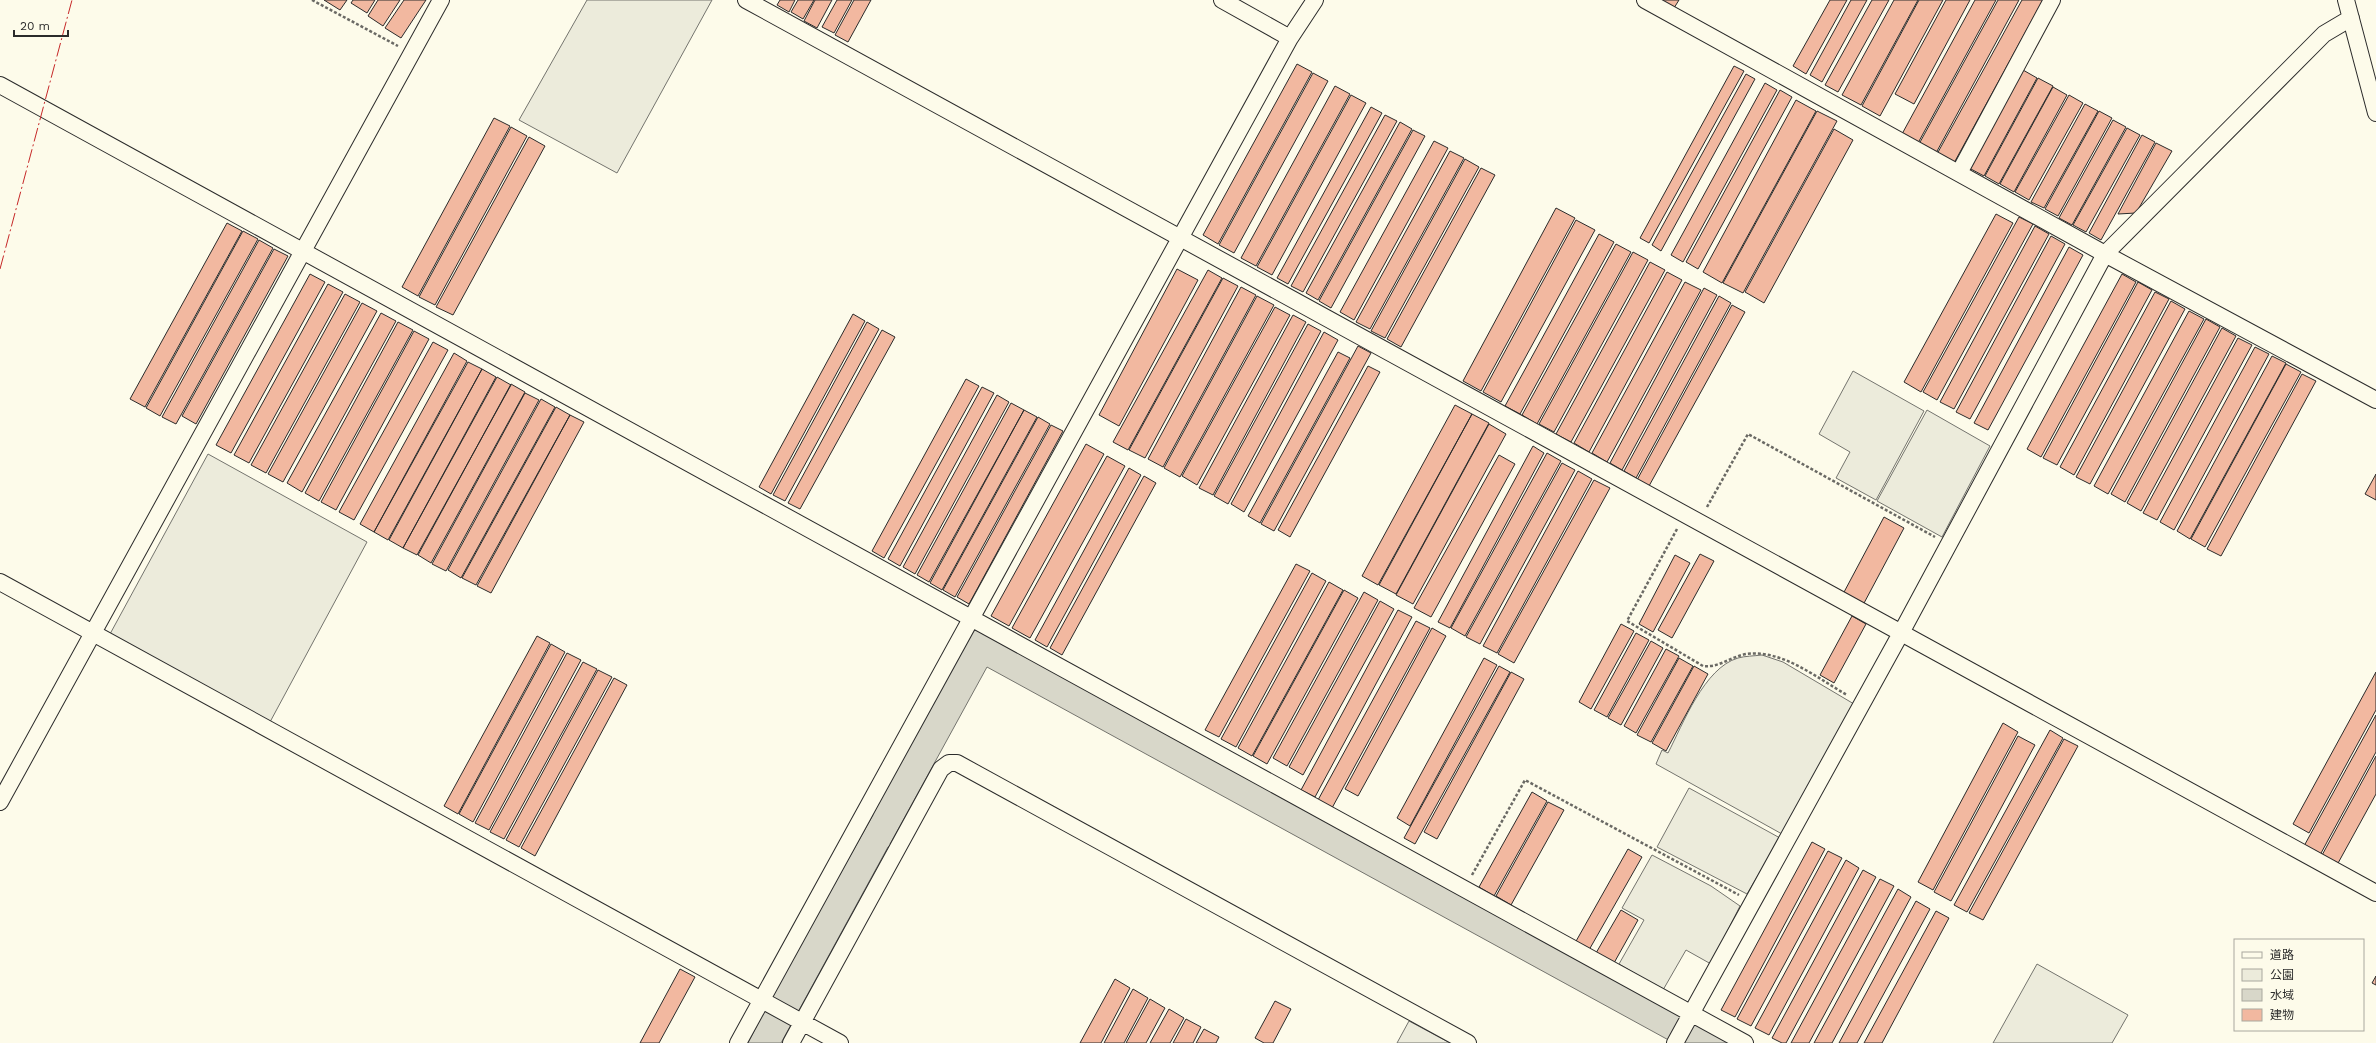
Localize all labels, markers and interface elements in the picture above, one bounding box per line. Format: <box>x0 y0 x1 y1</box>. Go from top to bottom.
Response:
scale bar <box>14 12 68 38</box>
text: 20 m <box>20 19 50 33</box>
legend <box>2234 939 2364 1031</box>
text: 道路 <box>2270 948 2294 962</box>
text: 公園 <box>2270 968 2294 982</box>
text: 水域 <box>2270 988 2294 1002</box>
text: 建物 <box>2270 1008 2294 1022</box>

